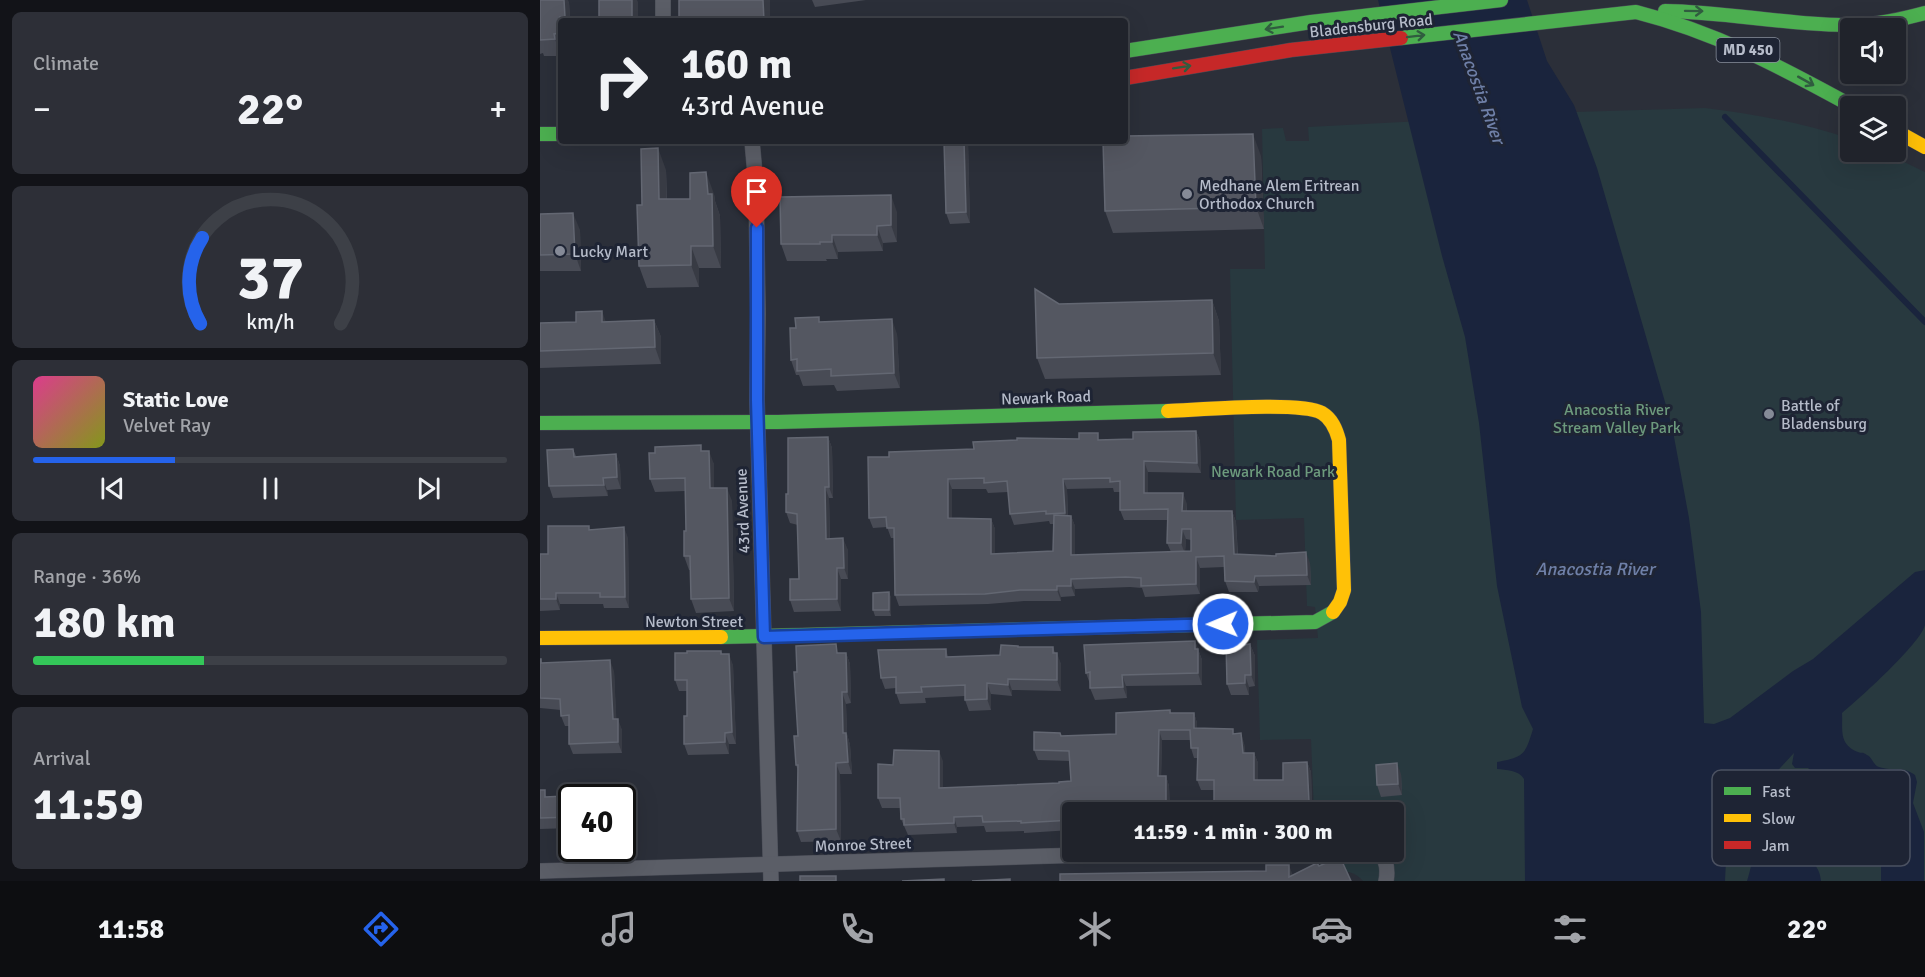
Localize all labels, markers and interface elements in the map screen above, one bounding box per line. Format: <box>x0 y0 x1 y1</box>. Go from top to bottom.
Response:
one-way arrow <box>1684 5 1704 17</box>
street label: Bladensburg Road <box>1308 10 1434 42</box>
map controls <box>1840 18 1906 162</box>
button: sound <box>1840 18 1906 84</box>
one-way arrow <box>1264 22 1284 33</box>
water label: Anacostia River <box>1448 27 1510 149</box>
one-way arrow <box>1406 31 1425 42</box>
road number: MD 450 <box>1716 38 1780 62</box>
text: 160 m <box>681 39 792 90</box>
icon: right <box>582 42 660 120</box>
text: Climate <box>33 51 99 76</box>
one-way arrow <box>1172 62 1192 73</box>
one-way arrow <box>1797 75 1814 87</box>
text: 22° <box>237 82 303 137</box>
text: − <box>33 89 51 130</box>
text: + <box>489 89 507 130</box>
text: 43rd Avenue <box>681 90 825 123</box>
button: layers <box>1840 96 1906 162</box>
pin <box>731 166 782 228</box>
icon: arrive <box>740 175 773 208</box>
place label: Medhane Alem Eritrean Orthodox Church <box>1199 176 1359 214</box>
marker: Medhane Alem Eritrean Orthodox Church <box>1180 187 1194 201</box>
text: 37 <box>236 239 304 316</box>
place label: Lucky Mart <box>572 242 648 262</box>
marker: Lucky Mart <box>553 244 567 258</box>
text: km/h <box>246 309 294 335</box>
text: Static Love <box>123 386 229 413</box>
street label: Newark Road <box>1001 386 1091 410</box>
place label: Battle of Bladensburg <box>1781 396 1867 434</box>
park label: Anacostia River Stream Valley Park <box>1553 400 1681 438</box>
marker: Battle of Bladensburg <box>1762 407 1776 421</box>
text: Velvet Ray <box>123 413 211 438</box>
park label: Newark Road Park <box>1211 462 1335 482</box>
street label: 43rd Avenue <box>732 468 754 554</box>
icon: previous <box>96 472 129 505</box>
icon: pause <box>254 472 287 505</box>
icon: next <box>412 472 445 505</box>
water label: Anacostia River <box>1536 558 1657 580</box>
text: Range · 36% <box>33 564 141 589</box>
position arrow <box>1191 592 1255 656</box>
text: 180 km <box>33 595 176 650</box>
street label: Newton Street <box>645 612 743 632</box>
text: Arrival <box>33 746 91 771</box>
legend <box>1712 770 1910 866</box>
text: 11:59 <box>33 777 143 832</box>
text: Fast <box>1762 782 1791 802</box>
speed limit sign: 40 <box>558 784 636 862</box>
text: Slow <box>1762 809 1796 829</box>
text: 11:59 · 1 min · 300 m <box>1133 818 1333 845</box>
street label: Monroe Street <box>814 833 912 857</box>
text: Jam <box>1762 836 1790 856</box>
icon: directions <box>360 908 402 950</box>
icon: music <box>598 908 640 950</box>
icon: phone <box>836 908 878 950</box>
icon: climate <box>1074 908 1116 950</box>
icon: car <box>1311 908 1353 950</box>
icon: filters <box>1549 908 1591 950</box>
text: 11:58 <box>98 913 164 946</box>
text: 22° <box>1787 913 1827 946</box>

